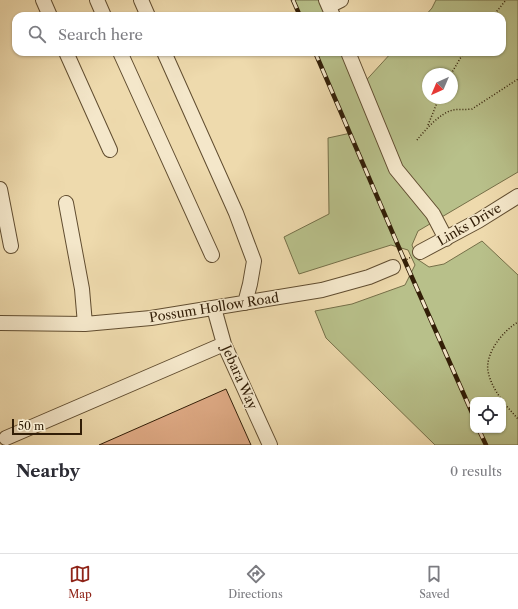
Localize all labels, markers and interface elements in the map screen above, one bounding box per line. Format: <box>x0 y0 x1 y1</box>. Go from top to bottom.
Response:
search box <box>12 12 506 56</box>
icon: search <box>26 23 48 45</box>
text: Search here <box>58 25 143 44</box>
north arrow <box>422 68 458 104</box>
street label: Links Drive <box>434 199 504 249</box>
street label: Possum Hollow Road <box>148 289 280 325</box>
street label: Jebara Way <box>218 341 262 412</box>
map controls <box>470 397 506 433</box>
button: locate <box>470 397 506 433</box>
scale bar <box>12 417 82 436</box>
text: 50 m <box>18 419 44 433</box>
text: Nearby <box>16 461 80 481</box>
text: 0 results <box>450 463 502 479</box>
tab: Map <box>68 563 92 601</box>
tab: Directions <box>228 563 283 601</box>
tab: Saved <box>419 563 450 601</box>

